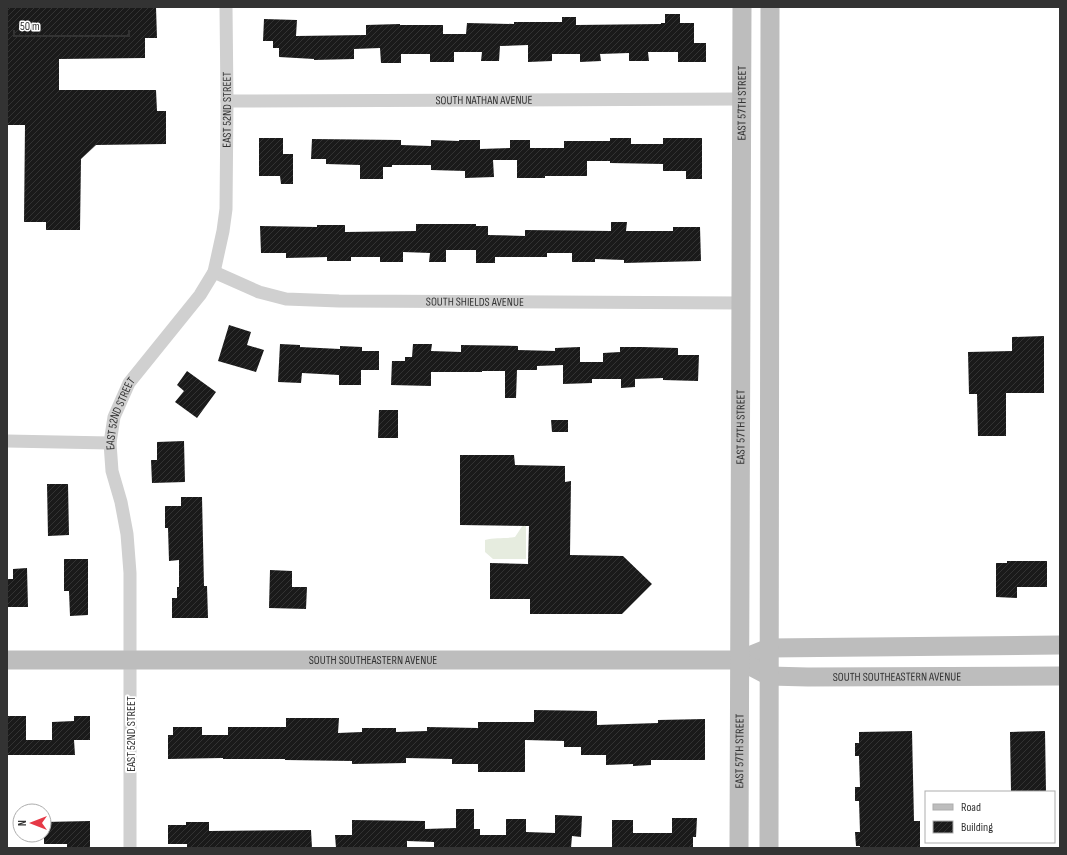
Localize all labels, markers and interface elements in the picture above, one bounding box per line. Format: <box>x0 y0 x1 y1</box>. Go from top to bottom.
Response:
scale bar <box>14 12 129 38</box>
text: 50 m <box>20 19 40 34</box>
street label: EAST 57TH STREET <box>734 65 749 141</box>
street label: EAST 52ND STREET <box>219 72 235 148</box>
street label: SOUTH NATHAN AVENUE <box>435 92 533 108</box>
street label: SOUTH SHIELDS AVENUE <box>426 294 524 309</box>
street label: EAST 52ND STREET <box>102 374 138 450</box>
street label: EAST 57TH STREET <box>733 389 748 464</box>
street label: SOUTH SOUTHEASTERN AVENUE <box>309 653 437 668</box>
street label: SOUTH SOUTHEASTERN AVENUE <box>833 669 961 684</box>
street label: EAST 52ND STREET <box>124 696 139 772</box>
street label: EAST 57TH STREET <box>732 713 747 788</box>
legend <box>925 791 1055 843</box>
text: Road <box>961 800 981 815</box>
north arrow <box>12 803 52 843</box>
text: N <box>16 820 29 826</box>
text: Building <box>961 820 993 835</box>

